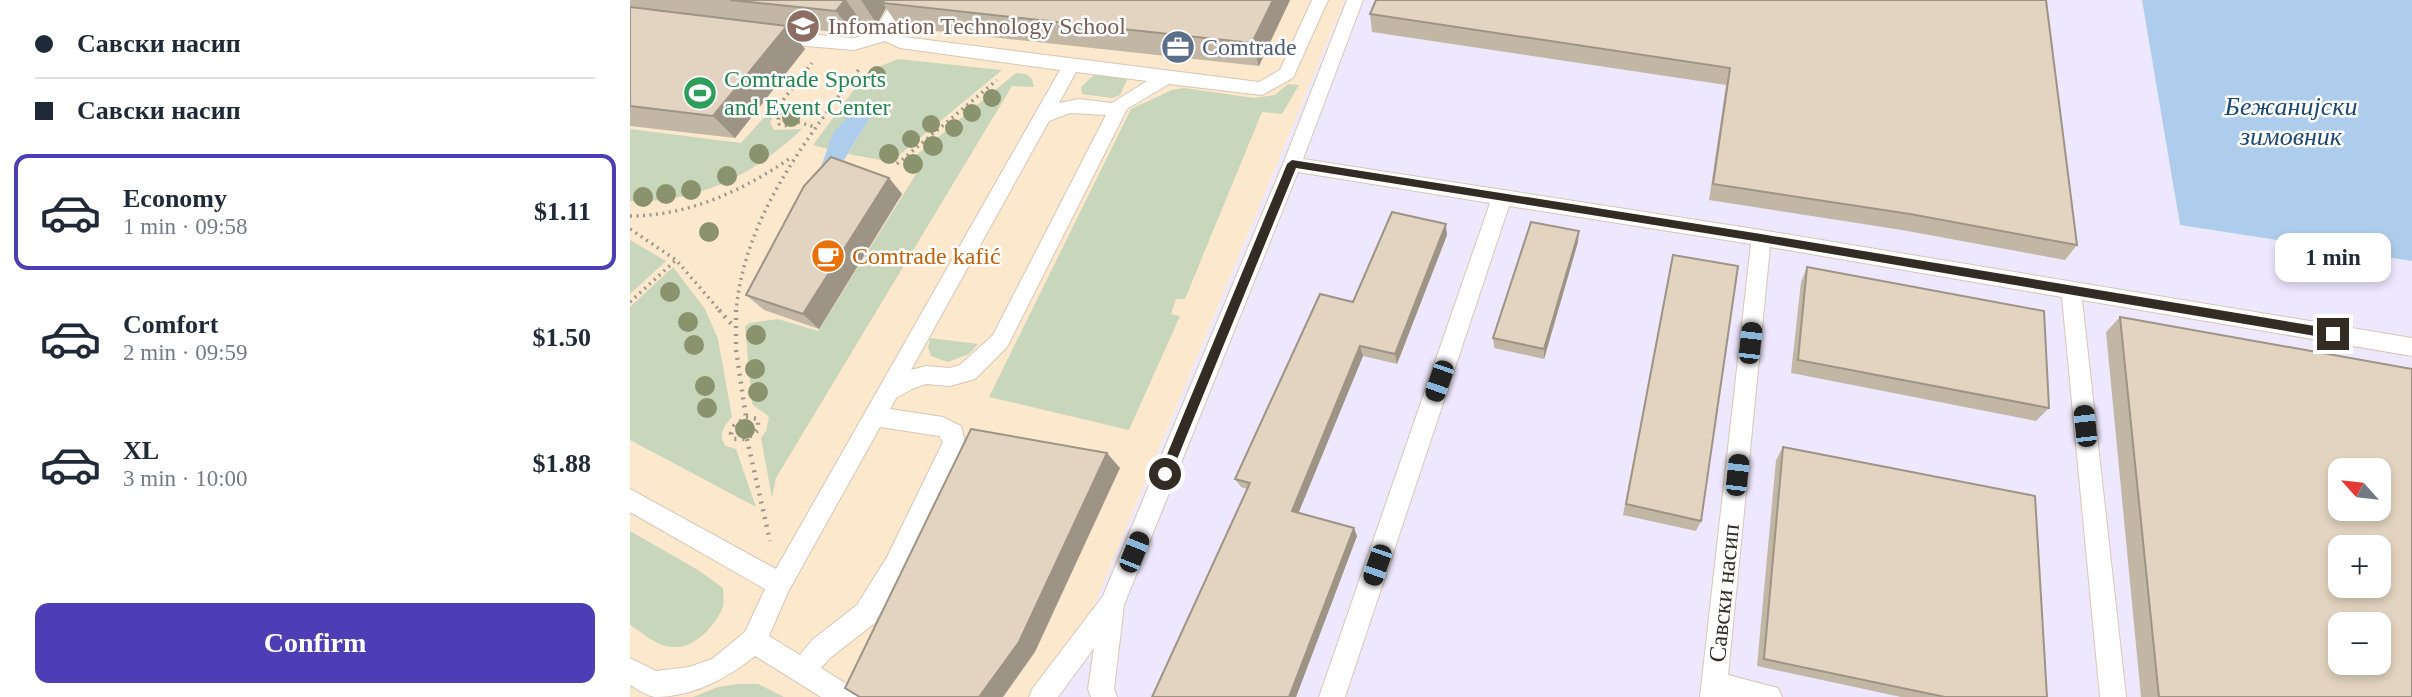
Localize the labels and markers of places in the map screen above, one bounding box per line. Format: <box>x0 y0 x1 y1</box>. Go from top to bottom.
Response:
school or university icon: Infomation Technology School <box>784 7 822 45</box>
place label: Infomation Technology School <box>828 13 1126 39</box>
office icon: Comtrade <box>1159 28 1197 66</box>
place label: Comtrade <box>1202 34 1297 60</box>
place label: Comtrade Sports and Event Center <box>724 66 891 120</box>
sports icon: Comtrade Sports and Event Center <box>681 74 719 112</box>
cafe icon: Comtrade kafić <box>809 237 847 275</box>
place label: Comtrade kafić <box>852 243 1001 269</box>

